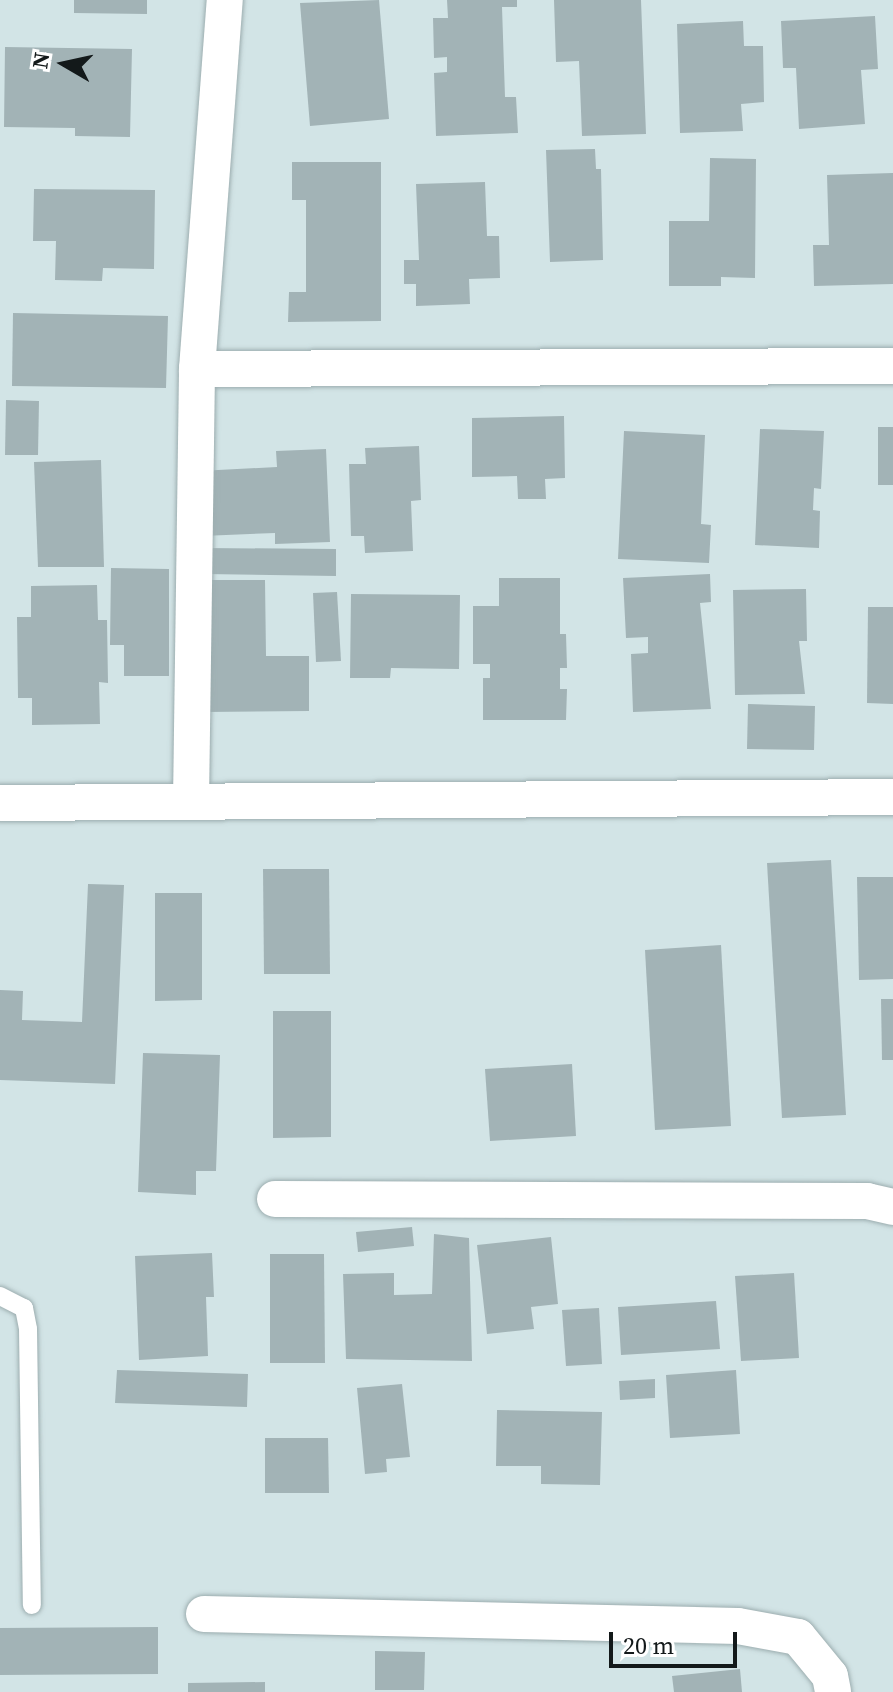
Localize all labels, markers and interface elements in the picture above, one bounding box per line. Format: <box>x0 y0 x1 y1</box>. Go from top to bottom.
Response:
north arrow <box>24 24 104 104</box>
text: N <box>24 50 56 71</box>
scale bar <box>613 1616 741 1666</box>
text: 20 m <box>623 1629 674 1662</box>

